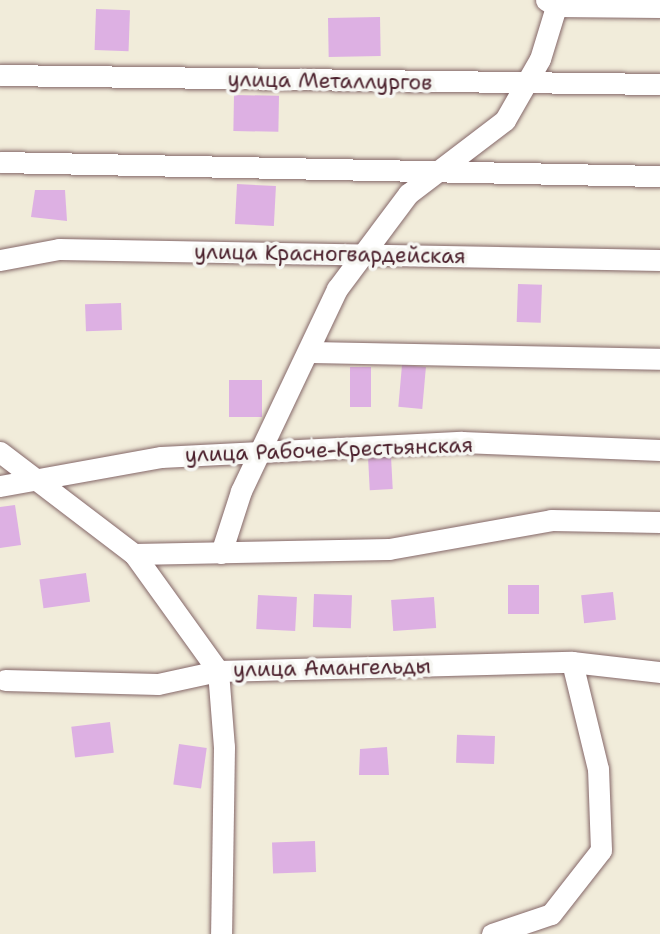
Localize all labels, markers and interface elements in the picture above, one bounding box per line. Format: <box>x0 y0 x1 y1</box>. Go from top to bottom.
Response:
street label: улица Металлургов <box>227 67 433 95</box>
street label: улица Красногвардейская <box>194 239 466 269</box>
street label: улица Рабоче-Крестьянская <box>185 432 473 468</box>
street label: улица Амангельды <box>233 654 431 682</box>

